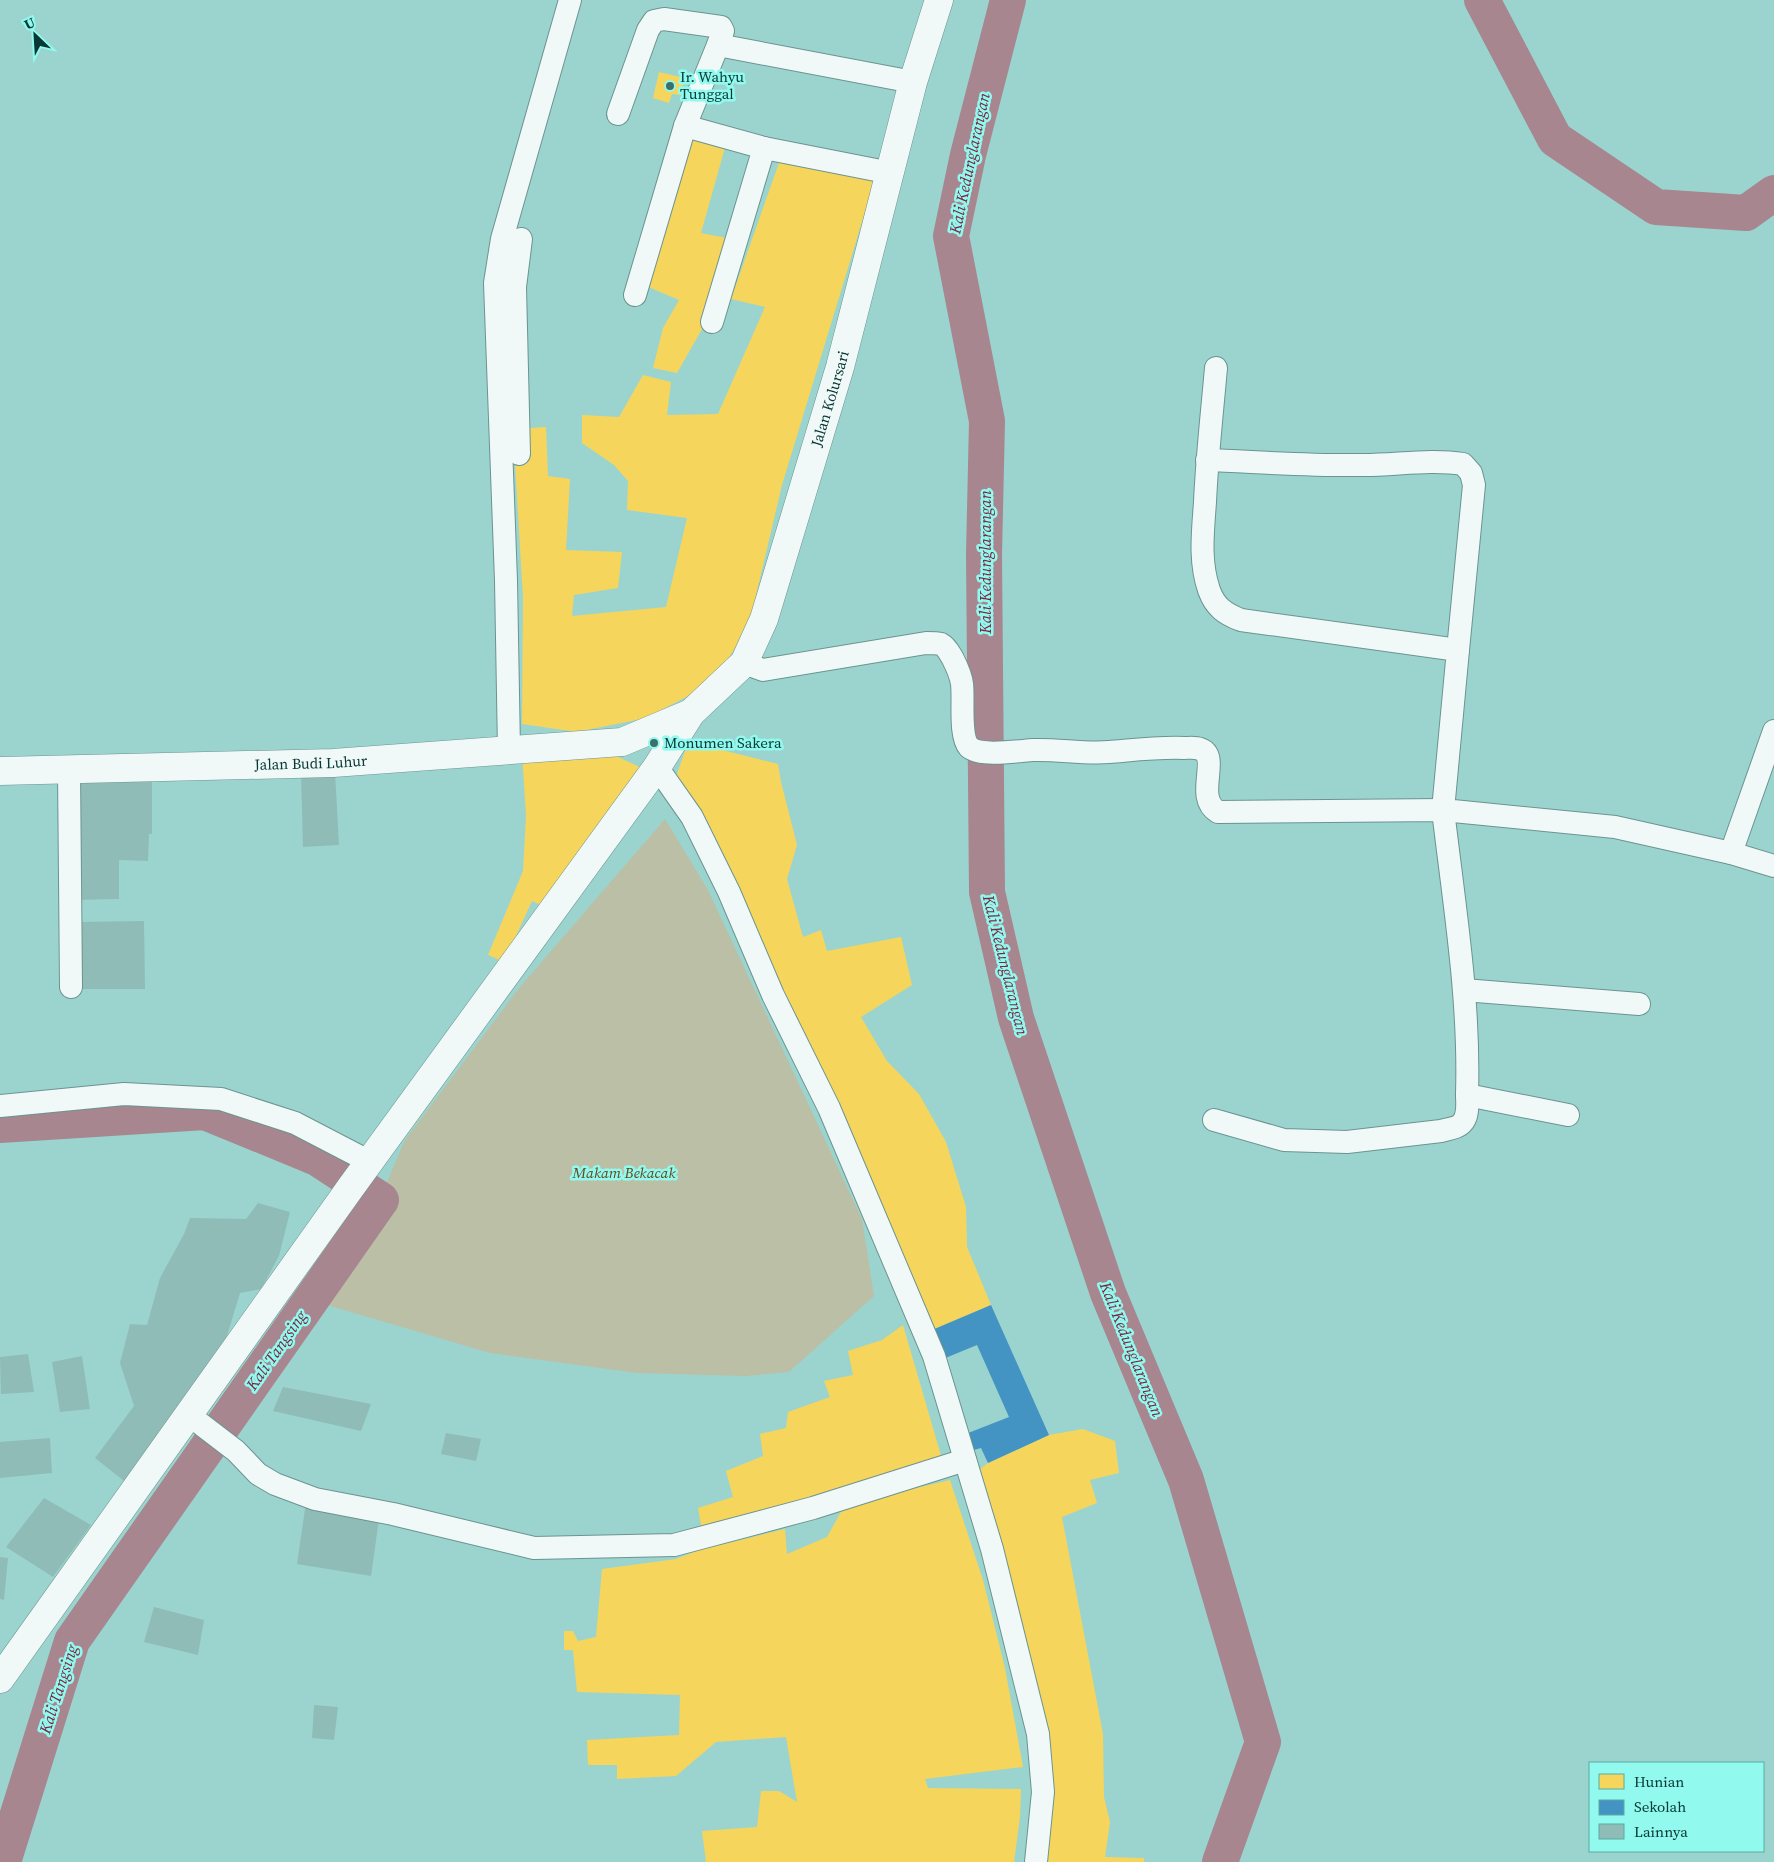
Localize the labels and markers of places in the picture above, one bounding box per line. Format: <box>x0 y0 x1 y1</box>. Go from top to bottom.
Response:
place label: Ir. Wahyu Tunggal <box>680 66 744 104</box>
marker: Ir. Wahyu Tunggal <box>664 80 676 92</box>
place label: Monumen Sakera <box>664 732 782 753</box>
marker: Monumen Sakera <box>648 737 660 749</box>

